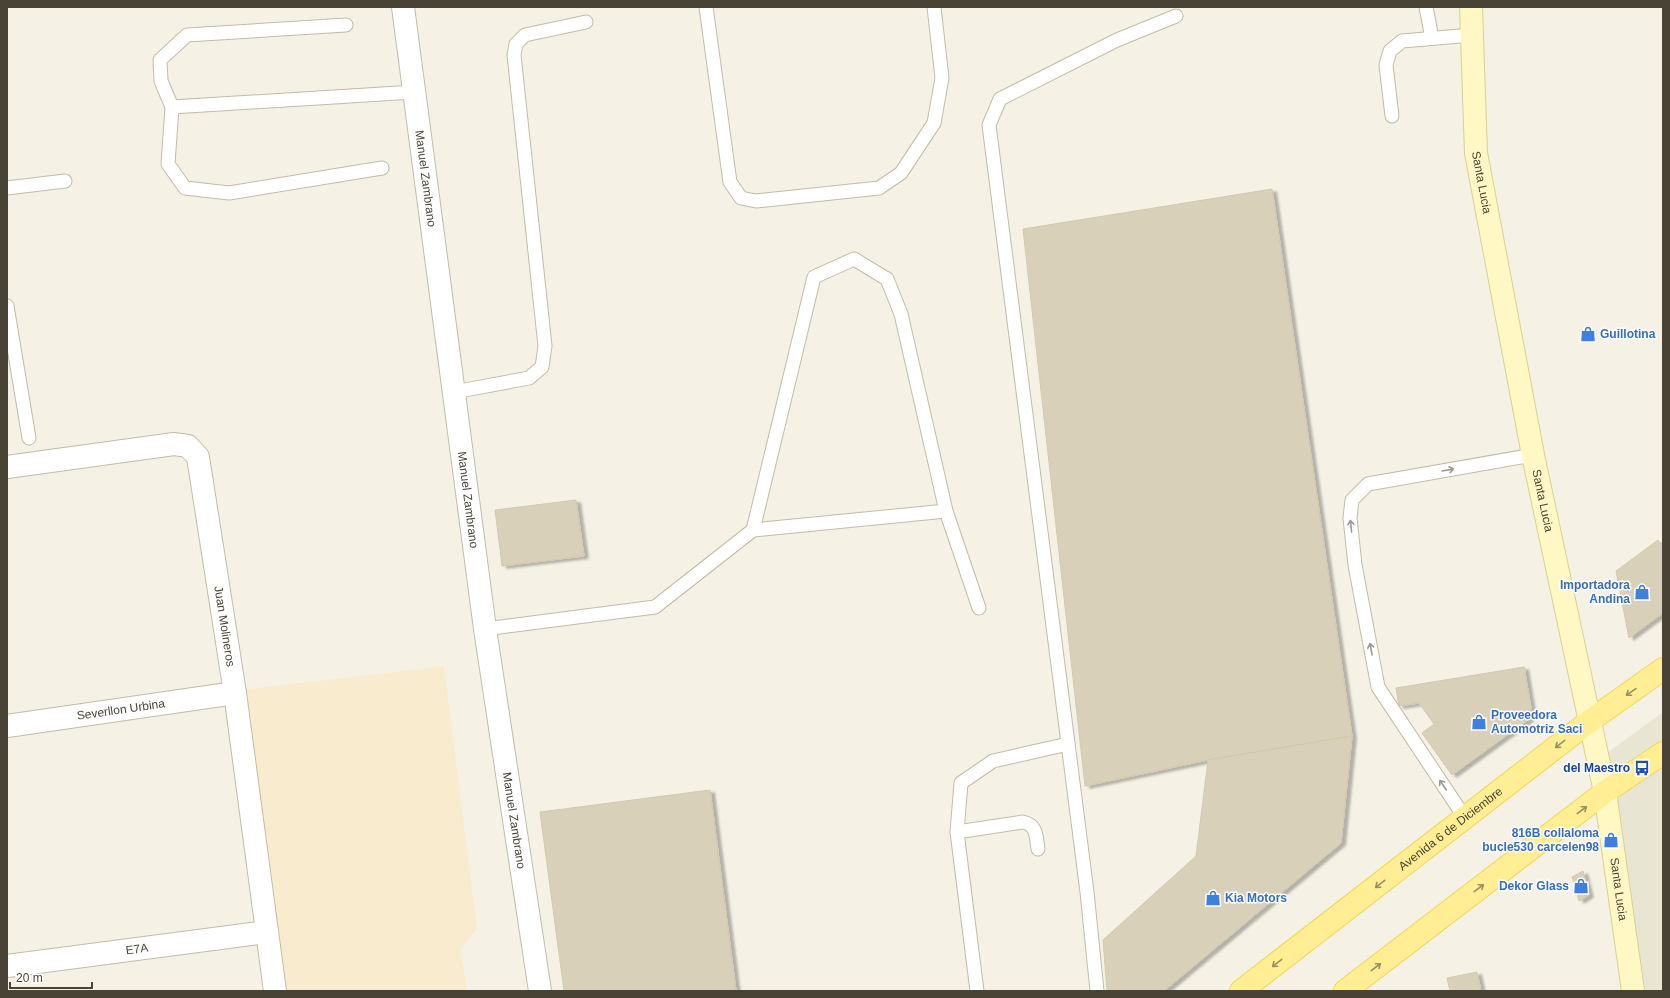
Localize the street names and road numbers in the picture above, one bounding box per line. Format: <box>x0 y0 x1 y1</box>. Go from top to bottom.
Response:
street label: Manuel Zambrano <box>412 129 439 228</box>
street label: Santa Lucia <box>1469 150 1494 215</box>
street label: Manuel Zambrano <box>455 450 481 549</box>
street label: Santa Lucia <box>1529 468 1556 533</box>
street label: Juan Molineros <box>211 585 238 668</box>
street label: Severllon Urbina <box>76 696 166 723</box>
street label: Manuel Zambrano <box>500 771 528 870</box>
street label: Avenida 6 de Diciembre <box>1396 784 1505 873</box>
street label: Santa Lucia <box>1607 857 1630 922</box>
street label: E7A <box>125 941 149 957</box>

